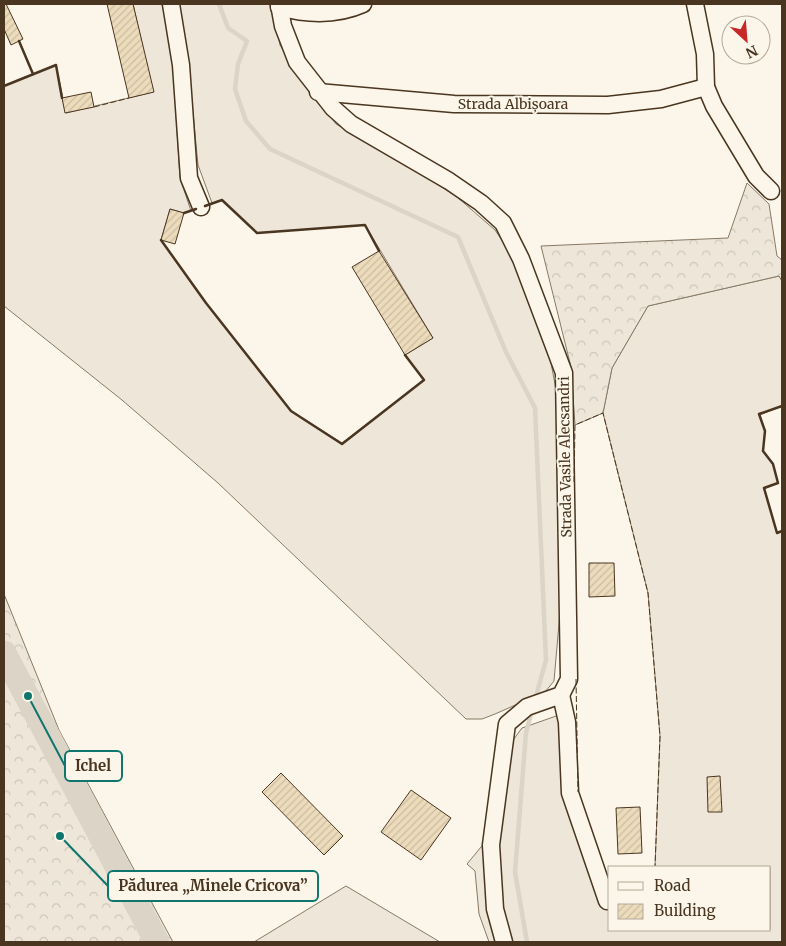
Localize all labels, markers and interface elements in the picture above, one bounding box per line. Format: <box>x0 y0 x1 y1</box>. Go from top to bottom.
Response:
north arrow <box>721 15 771 65</box>
text: N <box>743 41 761 62</box>
street label: Strada Albișoara <box>458 95 569 113</box>
street label: Strada Vasile Alecsandri <box>555 376 575 538</box>
callout: Ichel <box>65 751 122 781</box>
text: Ichel <box>75 756 111 775</box>
legend <box>608 866 771 931</box>
callout: Pădurea „Minele Cricova” <box>108 871 318 901</box>
text: Pădurea „Minele Cricova” <box>118 876 308 895</box>
text: Road <box>654 876 690 895</box>
text: Building <box>654 901 716 920</box>

